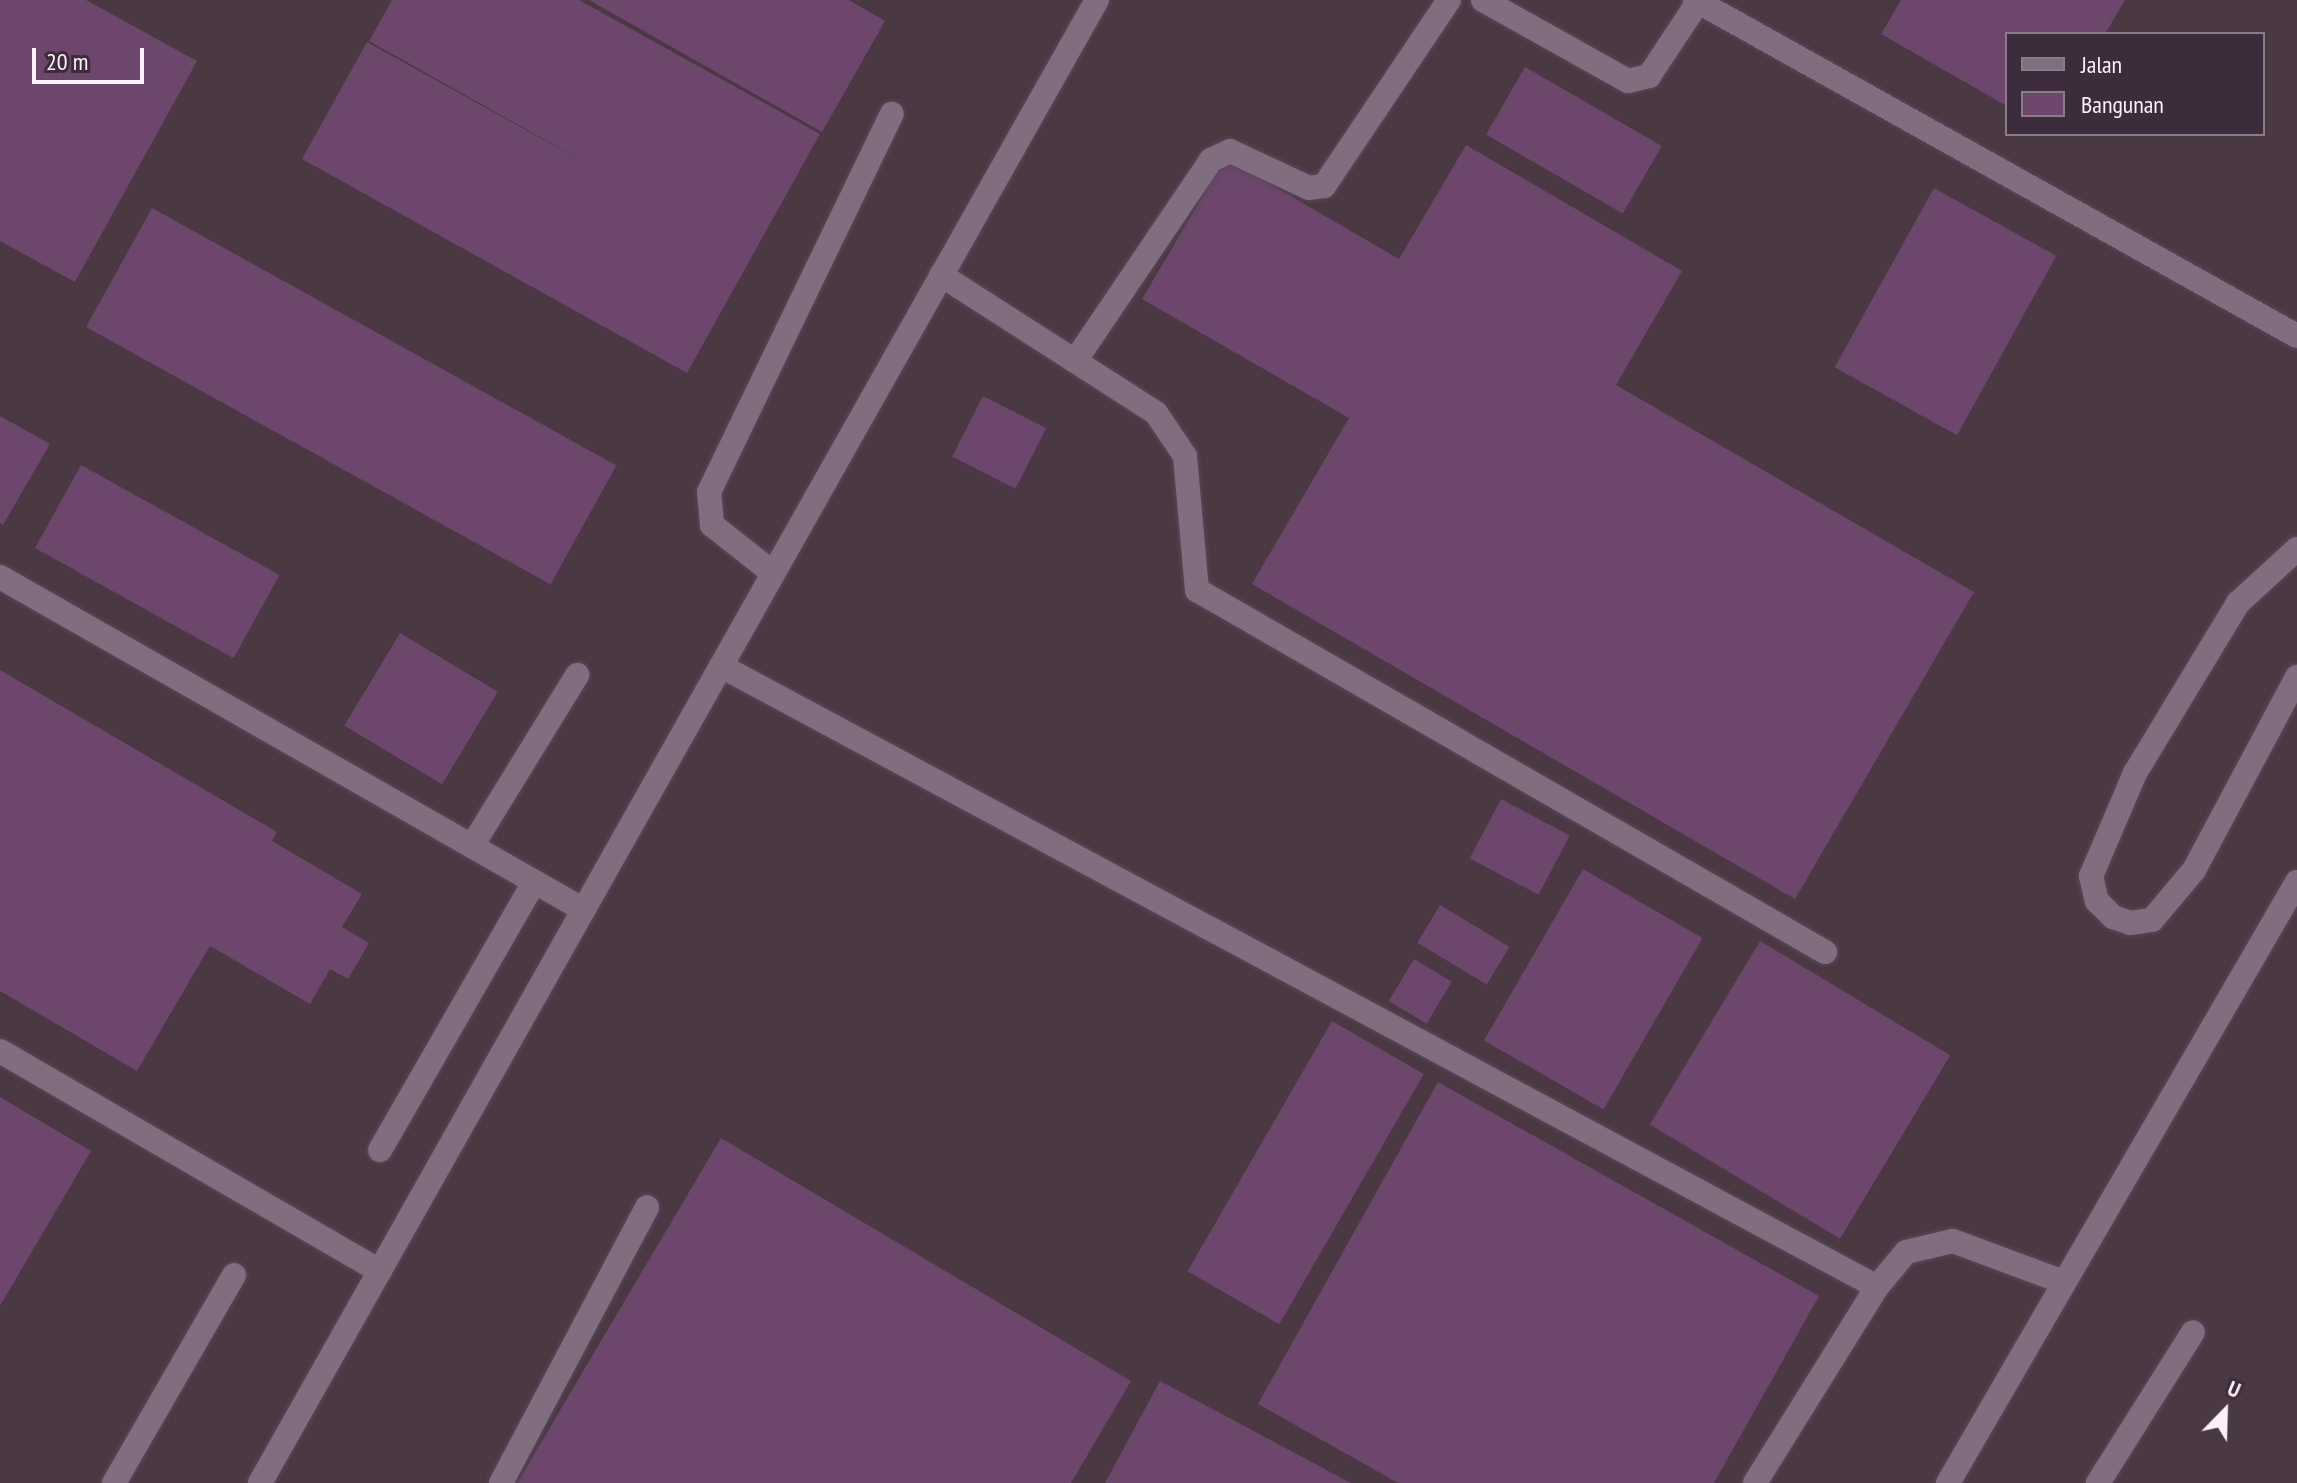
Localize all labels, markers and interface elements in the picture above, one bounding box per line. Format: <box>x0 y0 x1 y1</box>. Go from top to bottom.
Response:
scale bar <box>36 32 148 82</box>
legend <box>2005 32 2265 136</box>
text: 20 m <box>46 46 88 77</box>
text: Jalan <box>2081 49 2122 80</box>
text: Bangunan <box>2081 89 2164 120</box>
north arrow <box>2185 1371 2265 1451</box>
text: U <box>2224 1374 2245 1404</box>

